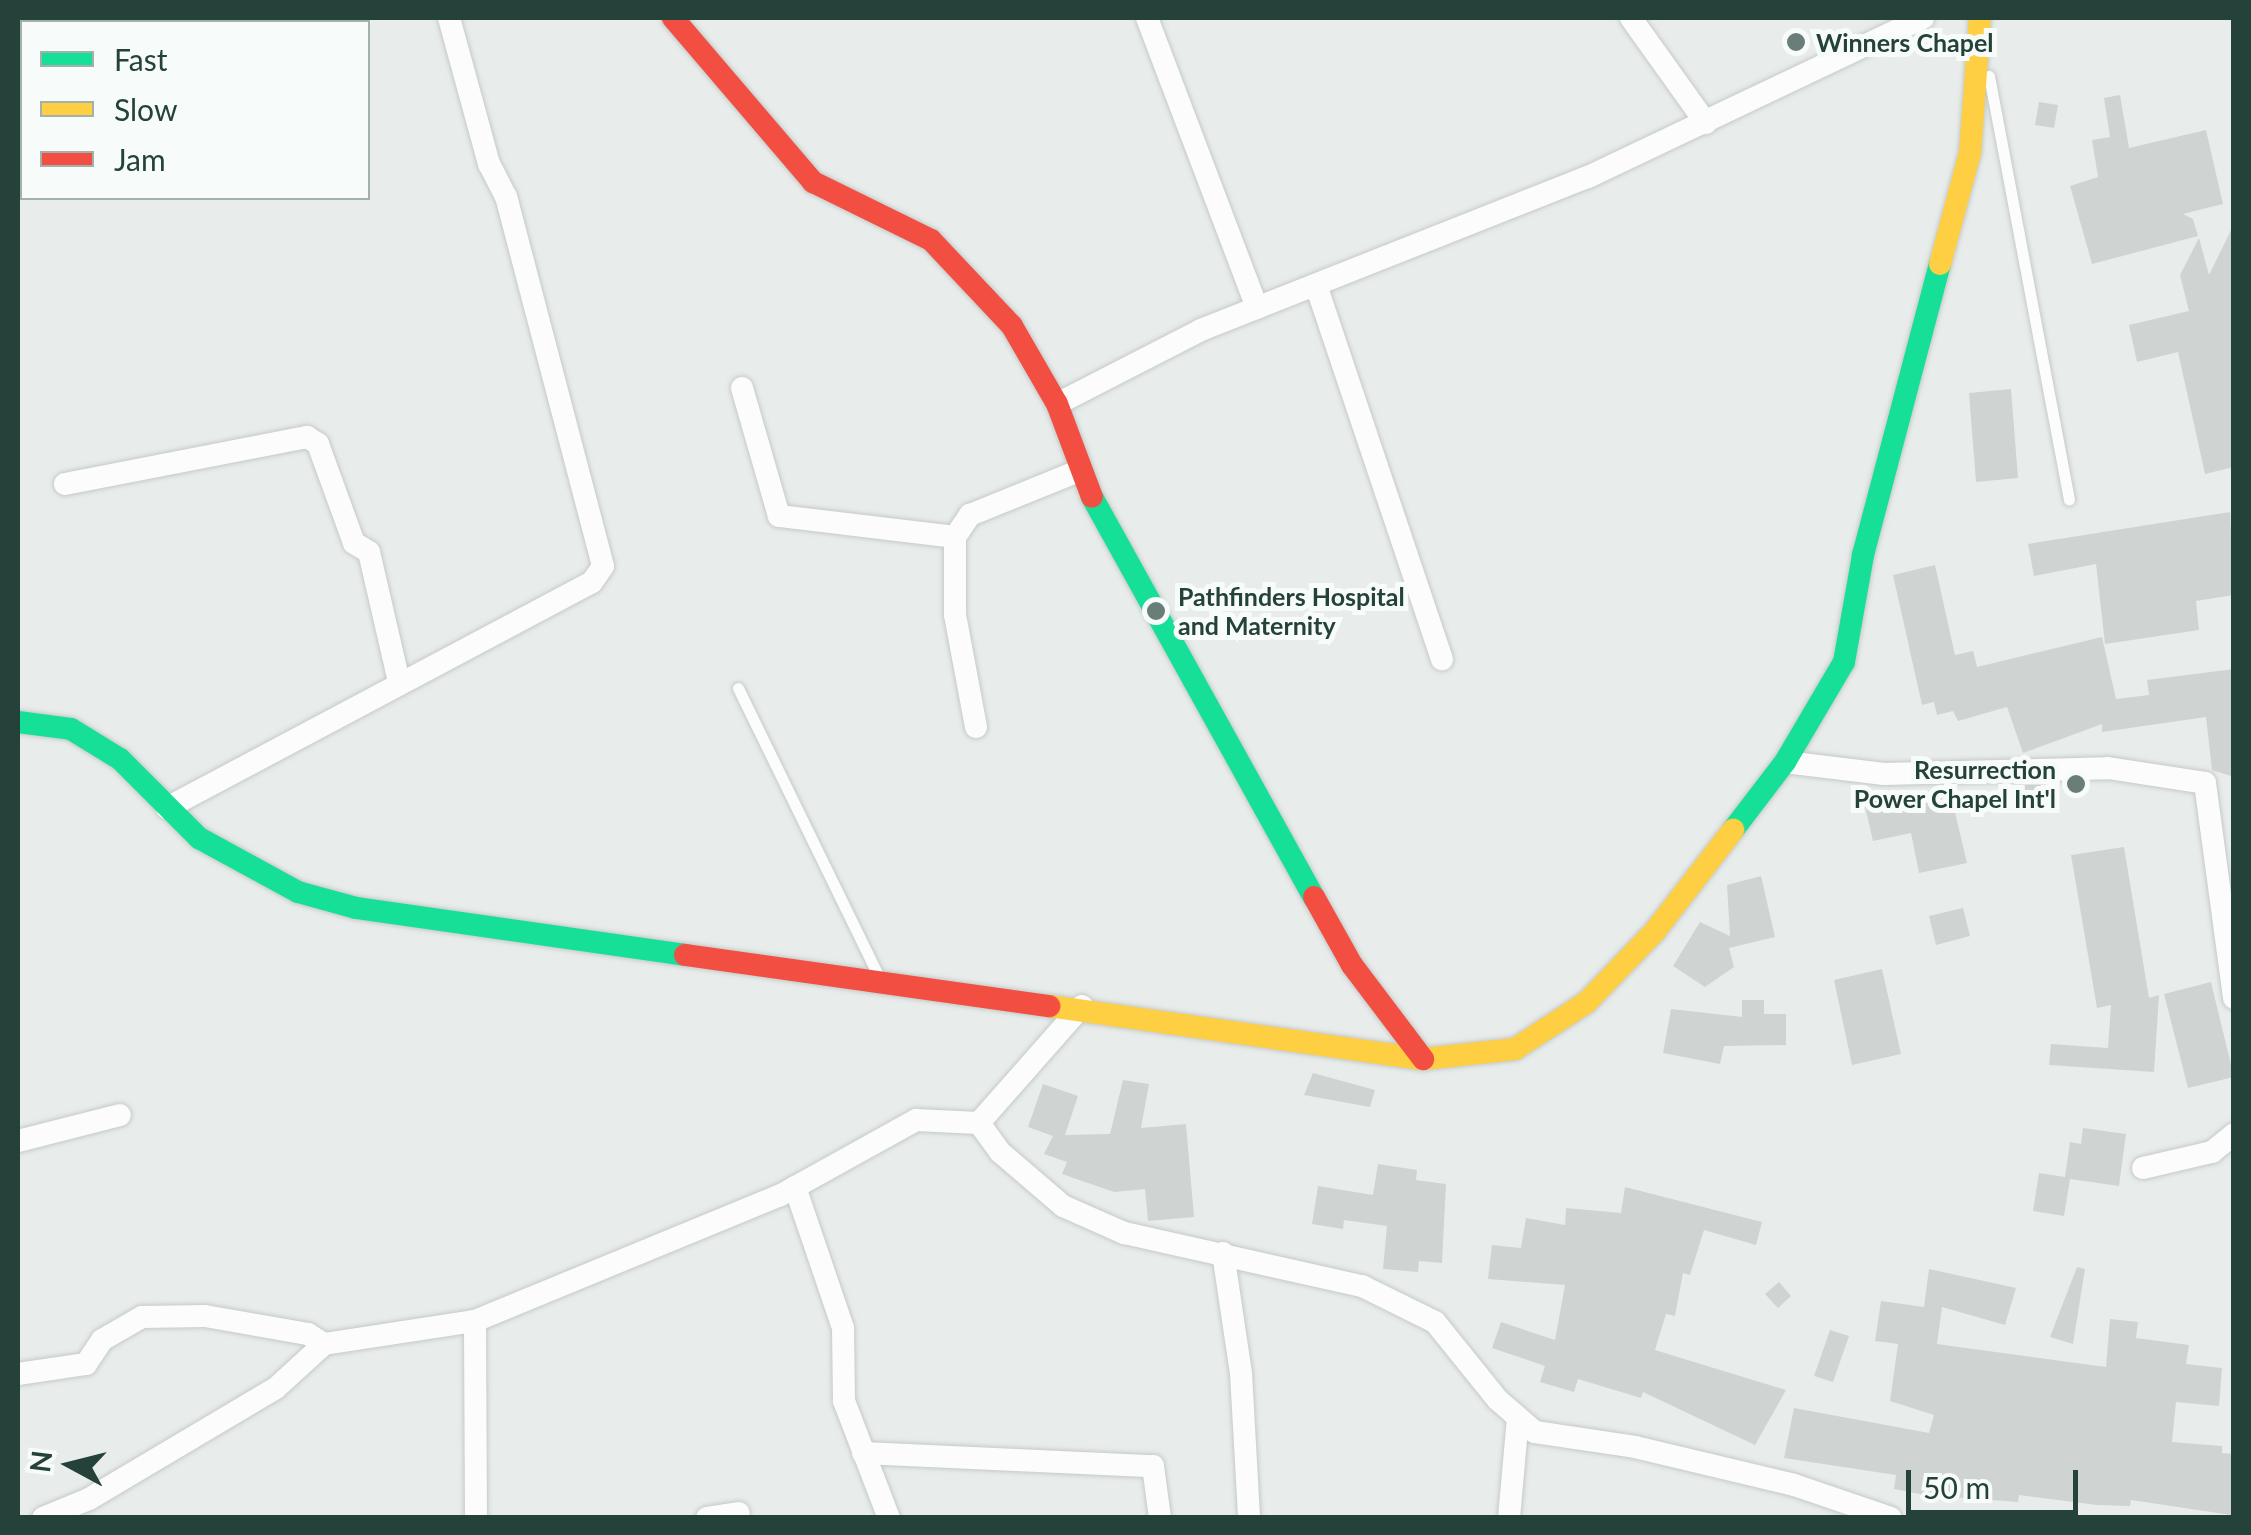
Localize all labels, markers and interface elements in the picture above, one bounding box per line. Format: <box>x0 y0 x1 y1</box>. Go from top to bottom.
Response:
legend <box>20 20 370 200</box>
place label: Winners Chapel <box>1816 27 1993 57</box>
marker: Winners Chapel <box>1785 31 1807 53</box>
text: Fast <box>114 41 168 77</box>
text: Slow <box>114 91 177 127</box>
text: Jam <box>114 141 166 177</box>
place label: Pathfinders Hospital and Maternity <box>1178 582 1405 641</box>
marker: Pathfinders Hospital and Maternity <box>1143 598 1169 624</box>
place label: Resurrection Power Chapel Int'l <box>1853 755 2056 814</box>
marker: Resurrection Power Chapel Int'l <box>2065 773 2087 795</box>
north arrow <box>20 1415 120 1515</box>
text: N <box>22 1449 58 1474</box>
scale bar <box>1911 1450 2084 1512</box>
text: 50 m <box>1923 1469 1990 1505</box>

